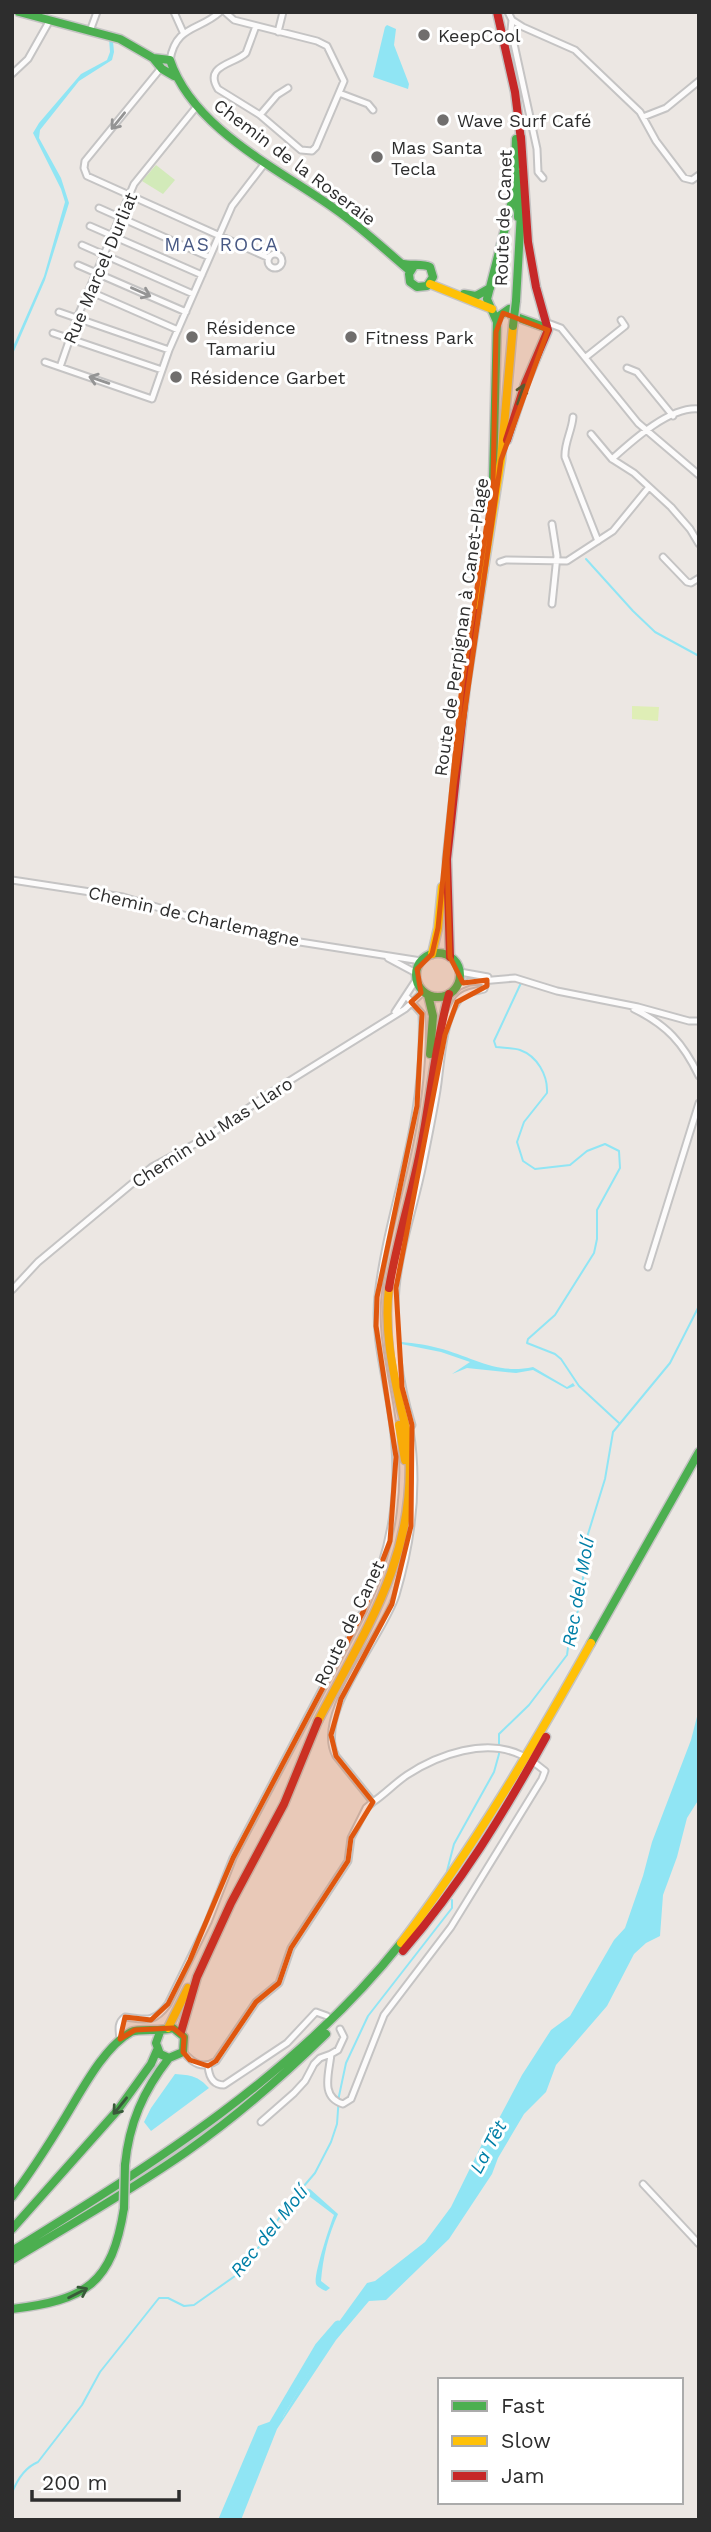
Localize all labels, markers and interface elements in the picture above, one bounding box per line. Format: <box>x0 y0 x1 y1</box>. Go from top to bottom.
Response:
place label: KeepCool <box>438 25 521 46</box>
marker: KeepCool <box>416 27 432 43</box>
street label: Chemin de la Roseraie <box>210 94 380 230</box>
place label: Wave Surf Café <box>457 110 591 131</box>
one-way arrow <box>110 111 125 129</box>
marker: Wave Surf Café <box>435 112 451 128</box>
place label: Mas Santa Tecla <box>391 137 482 179</box>
marker: Mas Santa Tecla <box>369 149 385 165</box>
street label: Route de Canet <box>490 149 516 287</box>
street label: Rue Marcel Durliat <box>59 189 142 347</box>
district label: MAS ROCA <box>164 233 280 256</box>
one-way arrow <box>130 286 151 299</box>
place label: Résidence Tamariu <box>206 317 296 359</box>
place label: Fitness Park <box>365 327 474 348</box>
marker: Résidence Tamariu <box>184 329 200 345</box>
marker: Fitness Park <box>343 329 359 345</box>
place label: Résidence Garbet <box>190 367 346 388</box>
marker: Résidence Garbet <box>168 369 184 385</box>
one-way arrow <box>88 373 110 386</box>
one-way arrow <box>516 384 528 406</box>
street label: Route de Perpignan à Canet-Plage <box>430 476 492 778</box>
street label: Chemin de Charlemagne <box>86 881 302 951</box>
street label: Chemin du Mas Llaro <box>128 1072 296 1192</box>
water label: Rec del Molí <box>557 1532 599 1649</box>
street label: Route de Canet <box>310 1557 389 1689</box>
one-way arrow <box>112 2096 128 2114</box>
water label: La Têt <box>465 2116 512 2177</box>
water label: Rec del Molí <box>225 2178 315 2281</box>
one-way arrow <box>67 2285 88 2299</box>
legend <box>438 2378 683 2504</box>
text: Fast <box>501 2393 545 2418</box>
text: Slow <box>501 2428 551 2453</box>
scale bar <box>32 2458 178 2502</box>
text: Jam <box>501 2463 544 2488</box>
text: 200 m <box>42 2470 108 2495</box>

